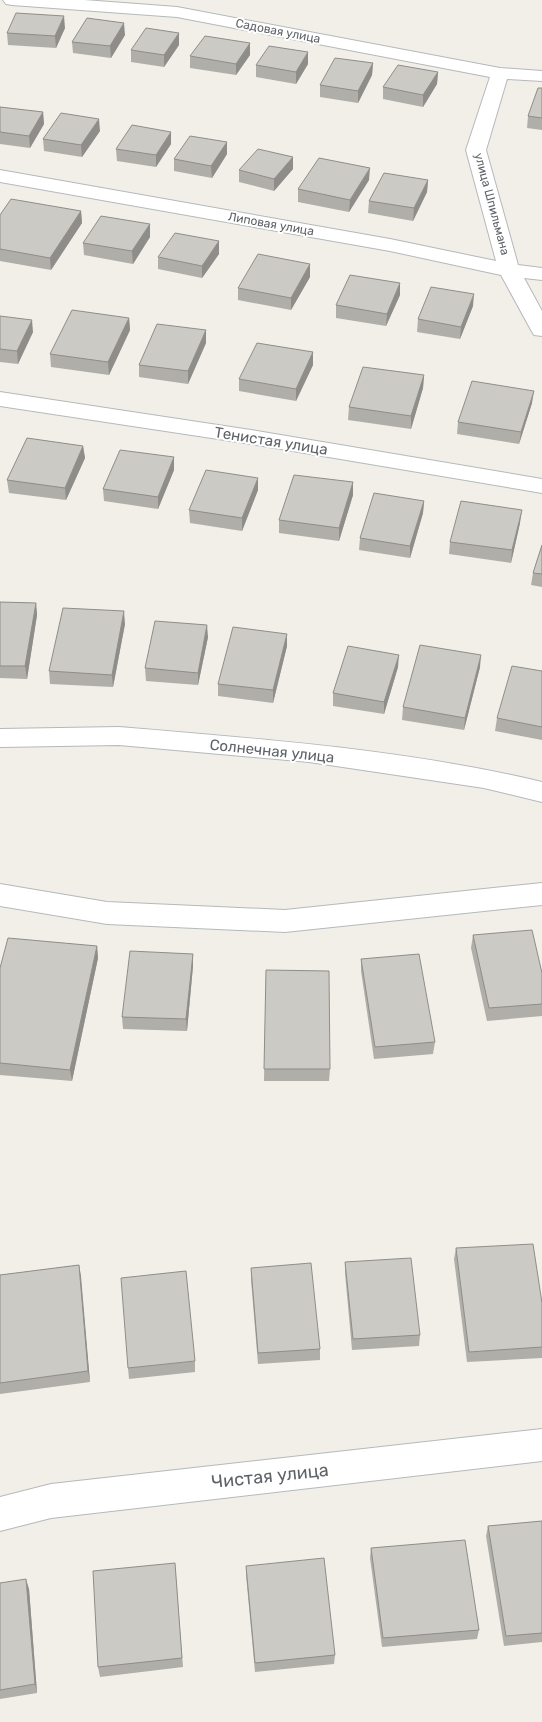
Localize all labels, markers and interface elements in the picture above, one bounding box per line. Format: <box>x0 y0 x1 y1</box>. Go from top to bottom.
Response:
street label: Садовая улица <box>234 16 322 46</box>
street label: улица Шпильмана <box>472 151 512 257</box>
street label: Липовая улица <box>227 210 315 238</box>
street label: Тенистая улица <box>213 423 329 459</box>
street label: Солнечная улица <box>209 735 335 767</box>
street label: Чистая улица <box>210 1459 330 1493</box>

